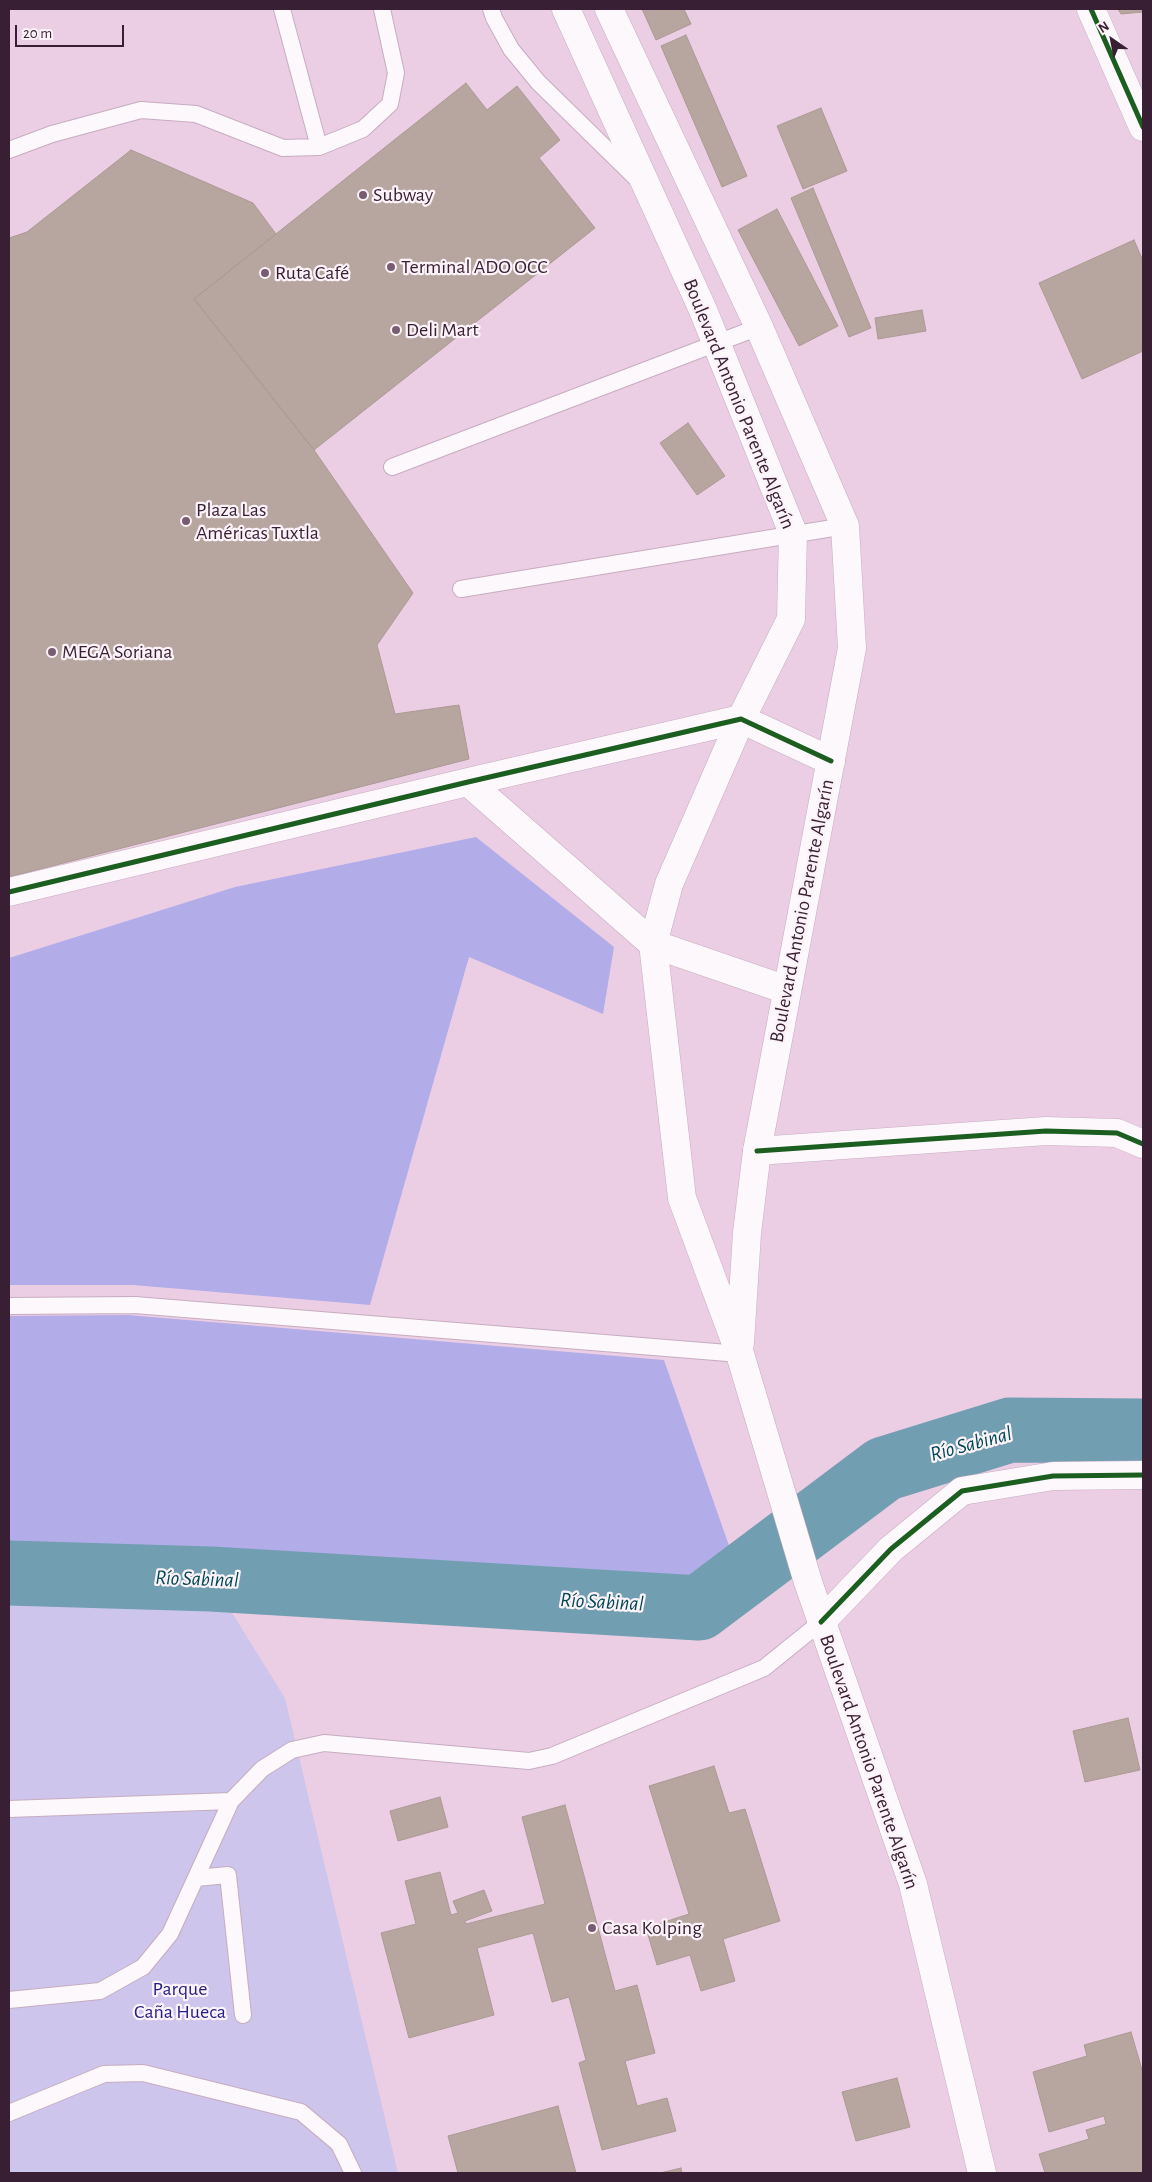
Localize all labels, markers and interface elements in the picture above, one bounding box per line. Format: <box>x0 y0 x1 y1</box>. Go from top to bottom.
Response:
scale bar <box>18 15 126 47</box>
north arrow <box>1087 15 1137 65</box>
text: N <box>1096 19 1112 36</box>
text: 20 m <box>23 26 52 41</box>
place label: Subway <box>373 183 433 207</box>
marker: Subway <box>357 189 369 201</box>
place label: Terminal ADO OCC <box>401 255 548 279</box>
place label: Ruta Café <box>275 261 349 285</box>
marker: Terminal ADO OCC <box>385 261 397 273</box>
marker: Ruta Café <box>259 267 271 279</box>
street label: Boulevard Antonio Parente Algarín <box>678 275 800 533</box>
place label: Deli Mart <box>406 318 479 342</box>
marker: Deli Mart <box>390 324 402 336</box>
place label: Plaza Las Américas Tuxtla <box>196 498 319 545</box>
marker: Plaza Las Américas Tuxtla <box>180 515 192 527</box>
place label: MEGA Soriana <box>62 640 173 664</box>
marker: MEGA Soriana <box>46 646 58 658</box>
street label: Boulevard Antonio Parente Algarín <box>765 777 839 1045</box>
water label: Río Sabinal <box>927 1421 1015 1467</box>
water label: Río Sabinal <box>155 1565 239 1593</box>
water label: Río Sabinal <box>560 1587 644 1617</box>
street label: Boulevard Antonio Parente Algarín <box>814 1631 924 1893</box>
place label: Casa Kolping <box>602 1916 702 1940</box>
marker: Casa Kolping <box>586 1922 598 1934</box>
park label: Parque Caña Hueca <box>134 1977 226 2024</box>

